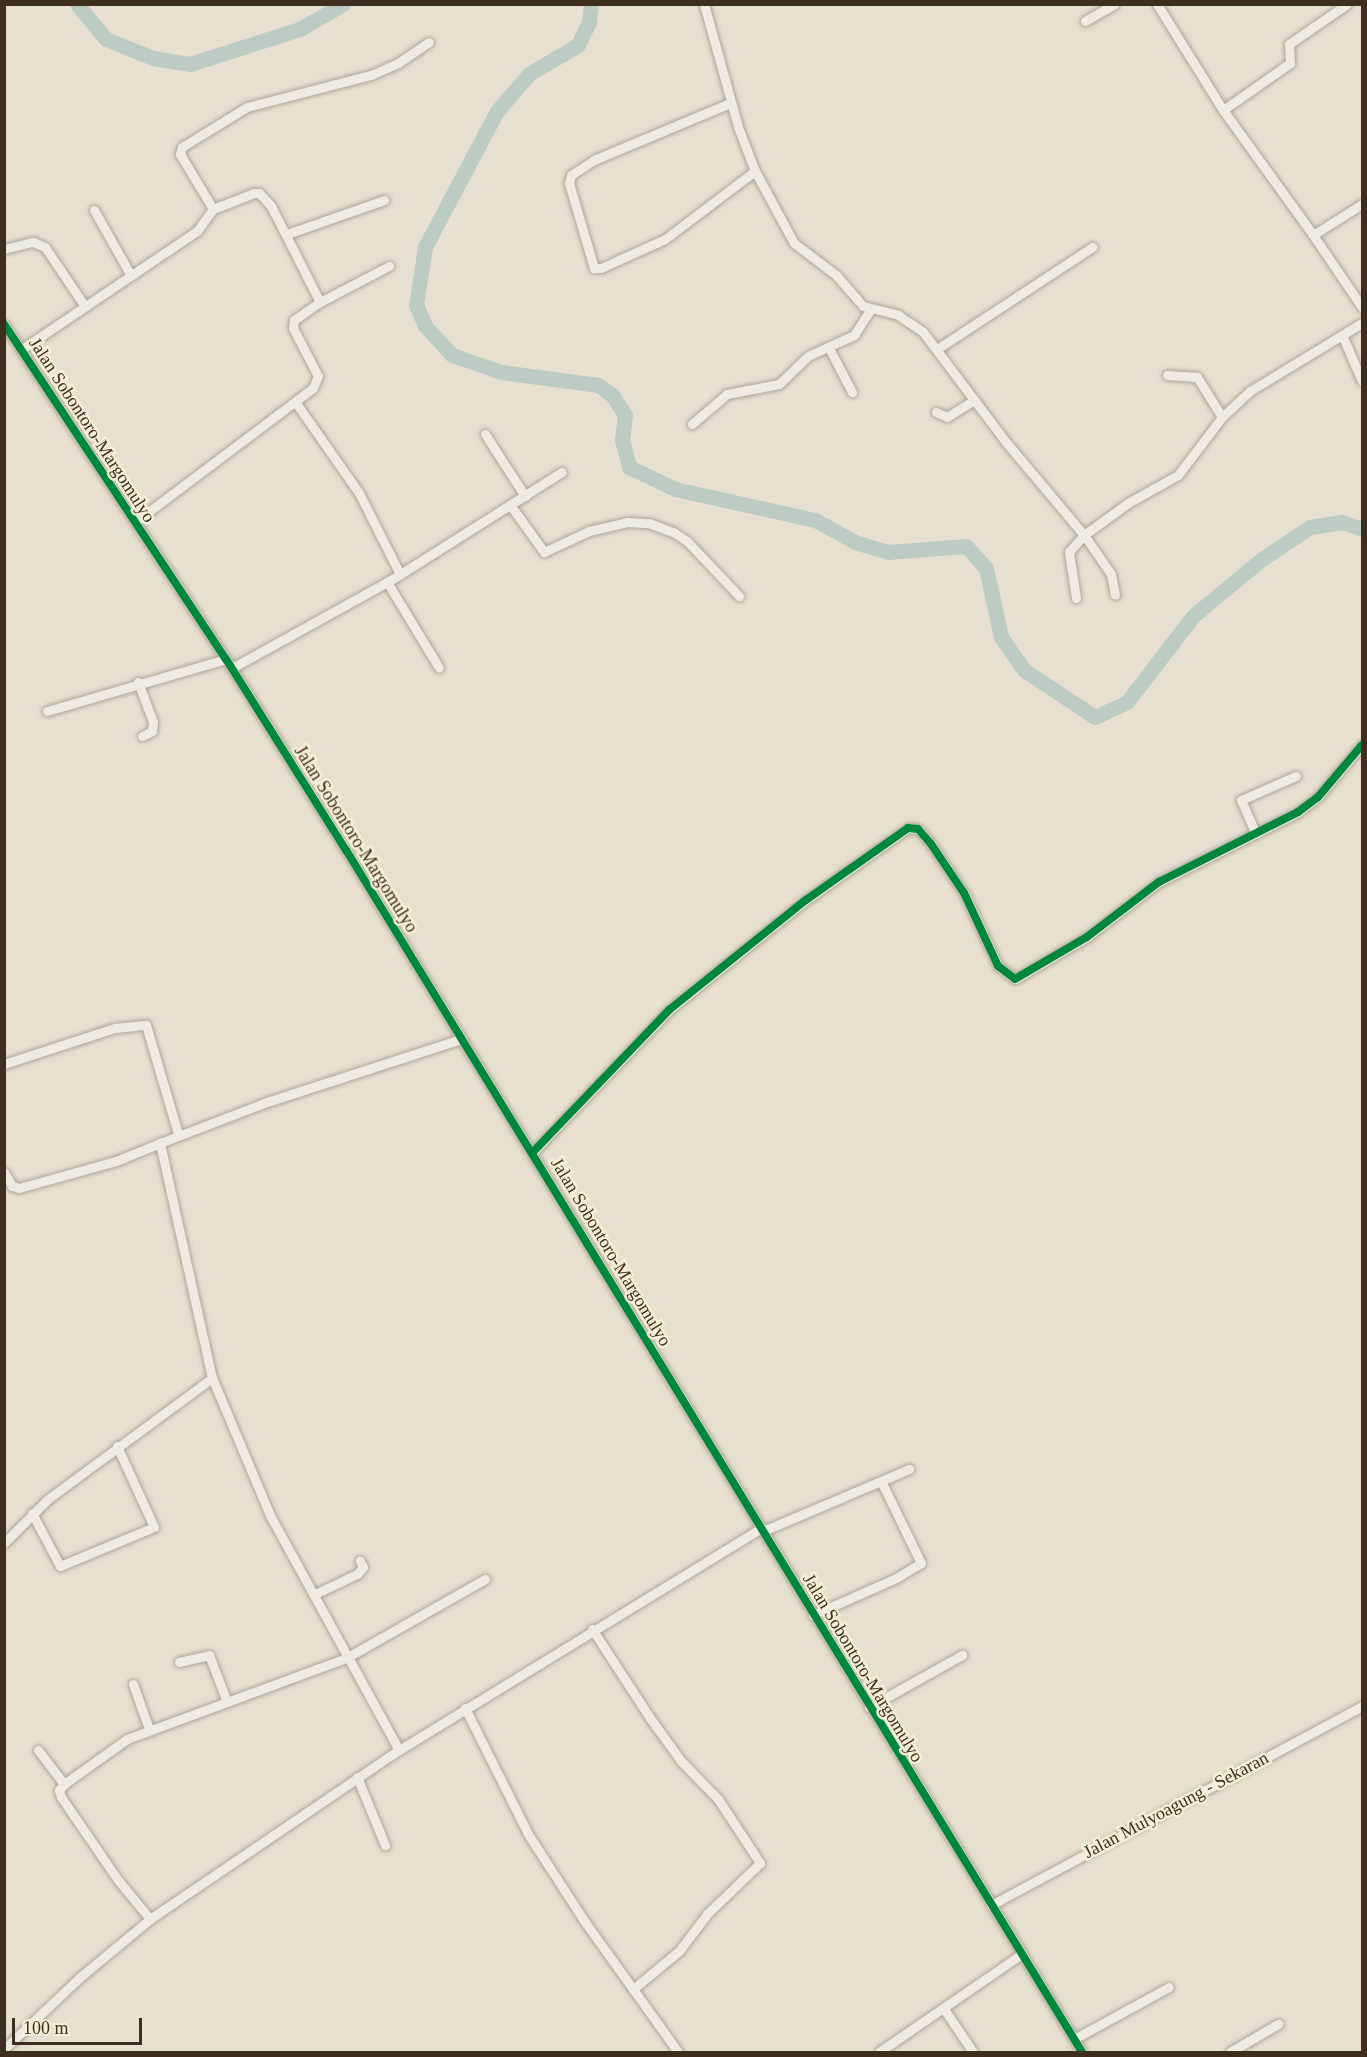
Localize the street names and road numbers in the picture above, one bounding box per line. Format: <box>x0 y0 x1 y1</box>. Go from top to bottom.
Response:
street label: Jalan Sobontoro-Margomulyo <box>24 333 160 527</box>
street label: Jalan Sobontoro-Margomulyo <box>290 742 422 936</box>
street label: Jalan Sobontoro-Margomulyo <box>546 1154 676 1350</box>
street label: Jalan Sobontoro-Margomulyo <box>798 1570 928 1766</box>
street label: Jalan Mulyoagung - Sekaran <box>1080 1747 1272 1863</box>

